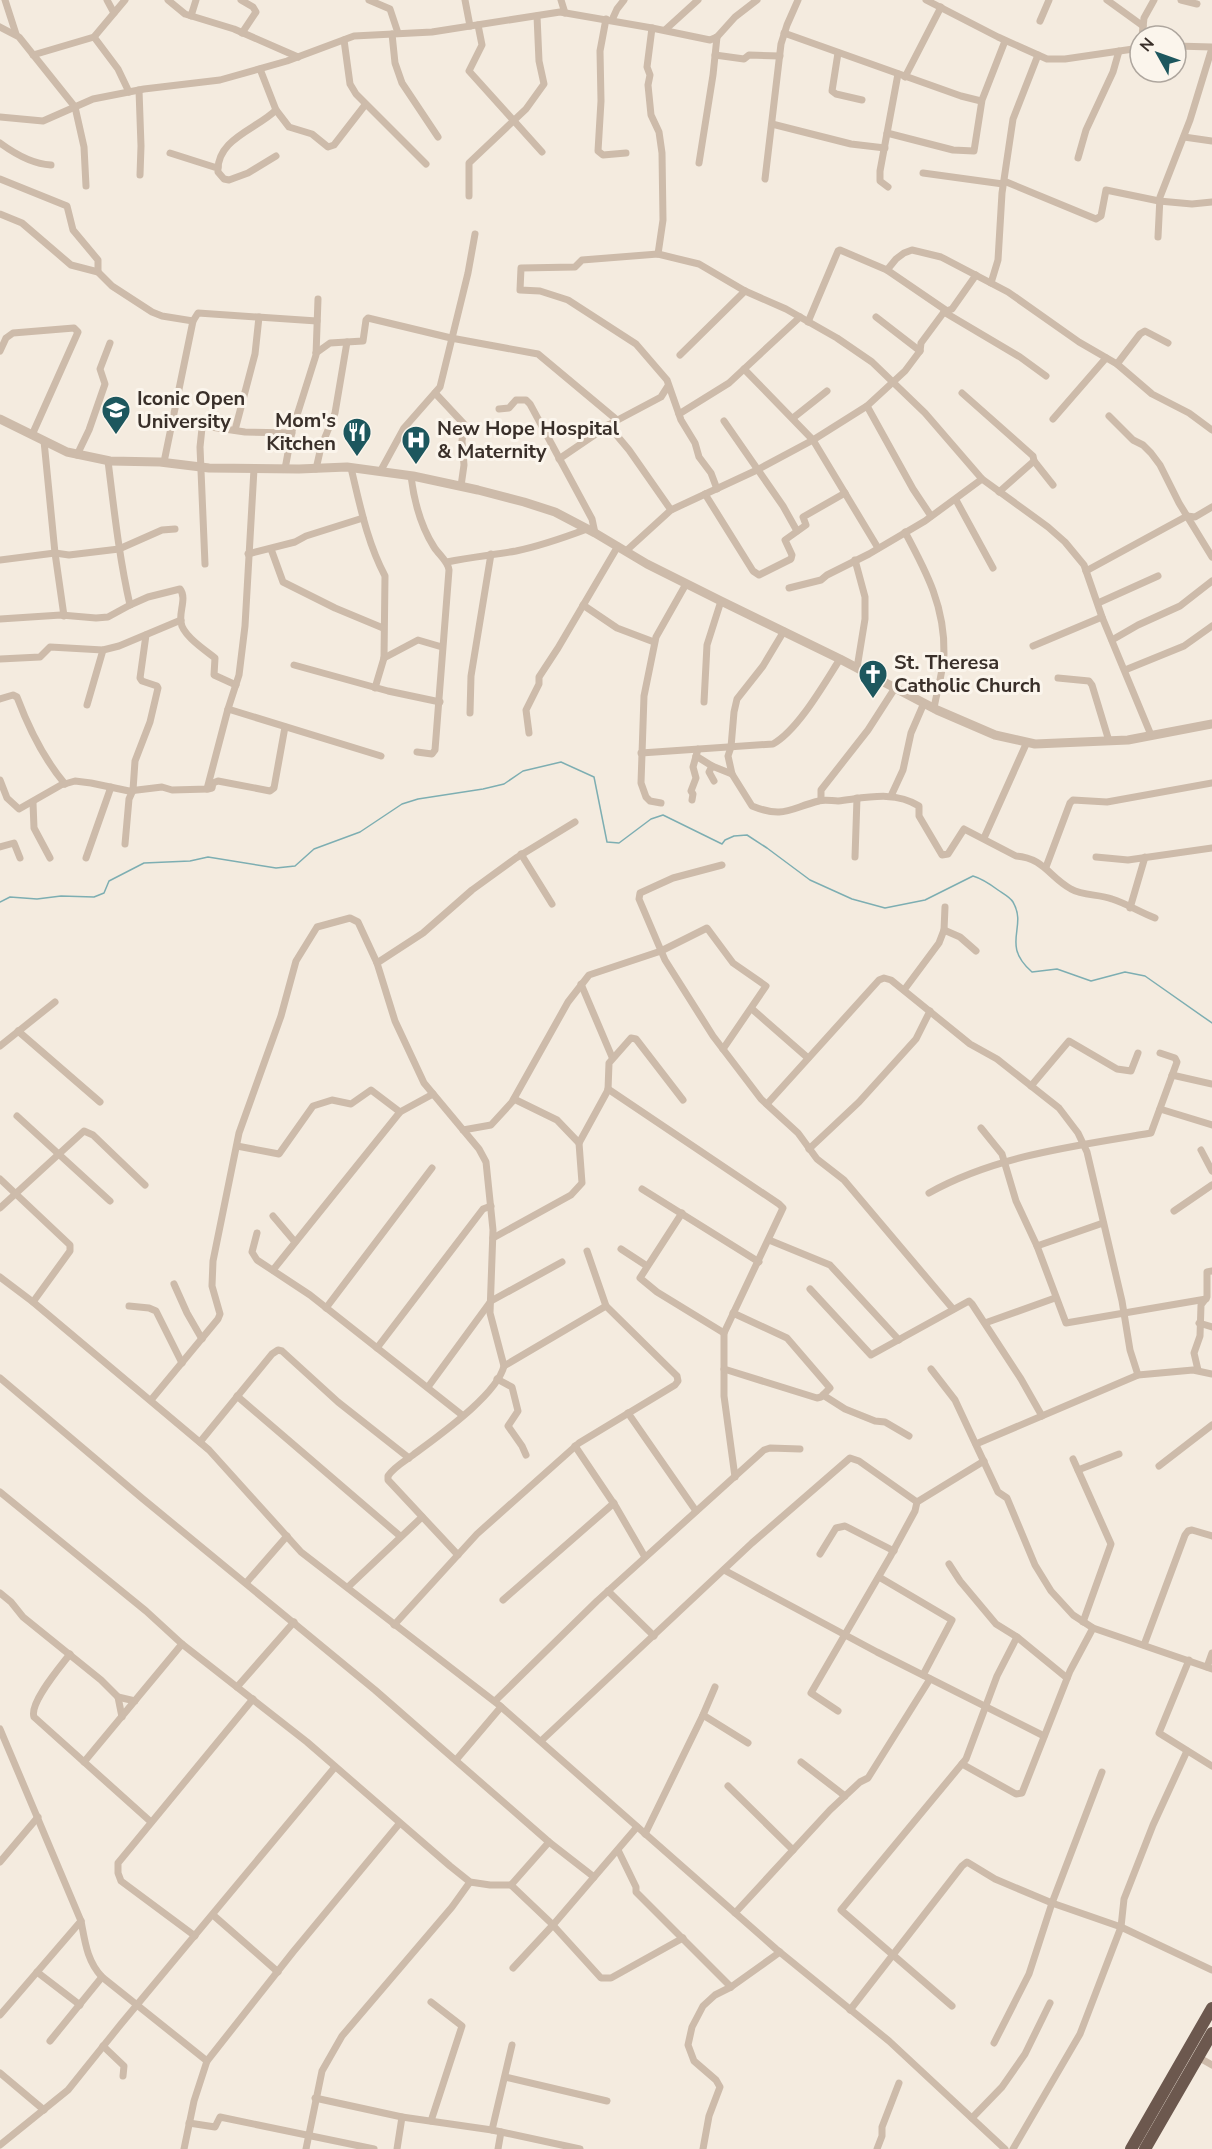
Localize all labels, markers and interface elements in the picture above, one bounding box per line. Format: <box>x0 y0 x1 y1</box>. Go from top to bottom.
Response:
north arrow <box>1128 24 1188 84</box>
text: N <box>1135 33 1160 57</box>
place label: Iconic Open University <box>137 385 245 435</box>
school or university icon: Iconic Open University <box>100 394 132 436</box>
place label: Mom's Kitchen <box>266 407 336 457</box>
place label: New Hope Hospital & Maternity <box>437 415 620 465</box>
restaurant icon: Mom's Kitchen <box>341 416 373 458</box>
hospital icon: New Hope Hospital & Maternity <box>400 424 432 466</box>
place label: St. Theresa Catholic Church <box>894 649 1041 699</box>
church icon: St. Theresa Catholic Church <box>857 658 889 700</box>

